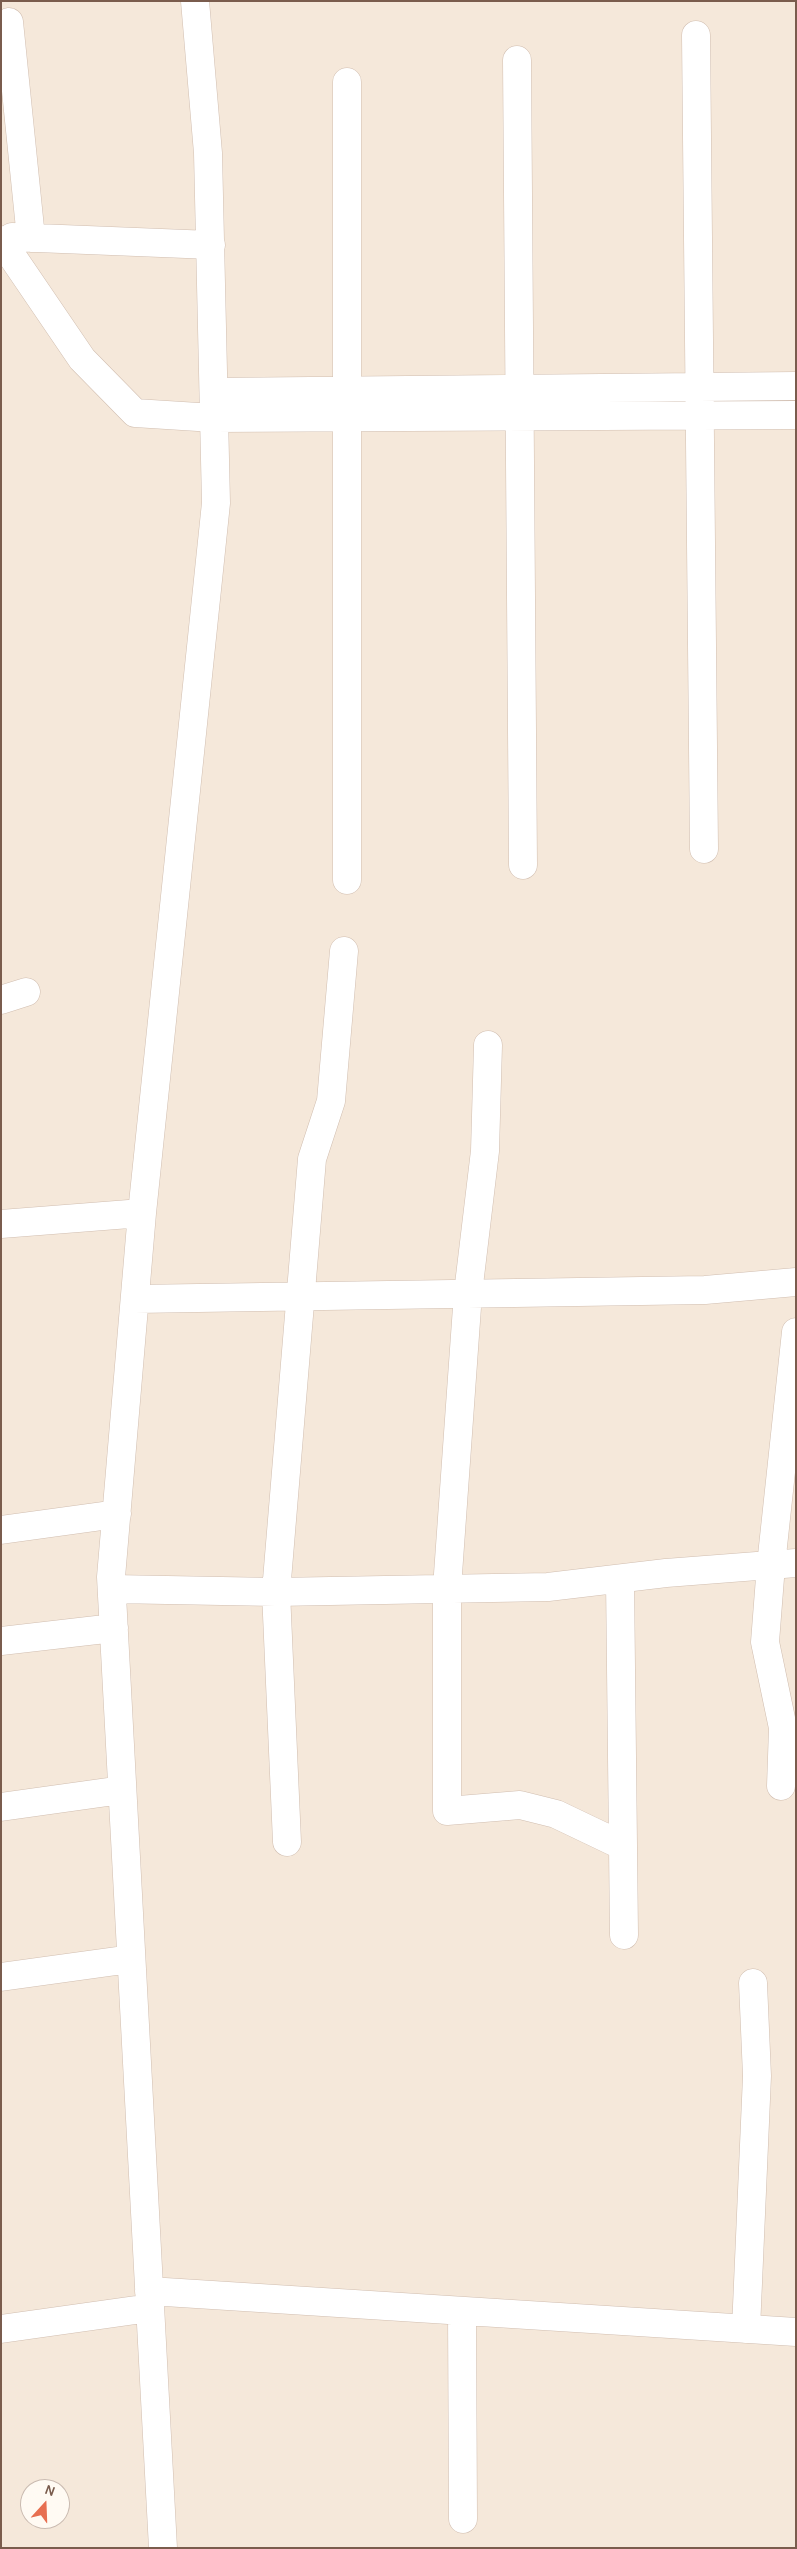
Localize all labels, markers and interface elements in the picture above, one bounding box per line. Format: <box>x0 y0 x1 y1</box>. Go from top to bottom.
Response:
north arrow <box>20 2479 70 2529</box>
text: N <box>42 2481 58 2500</box>

